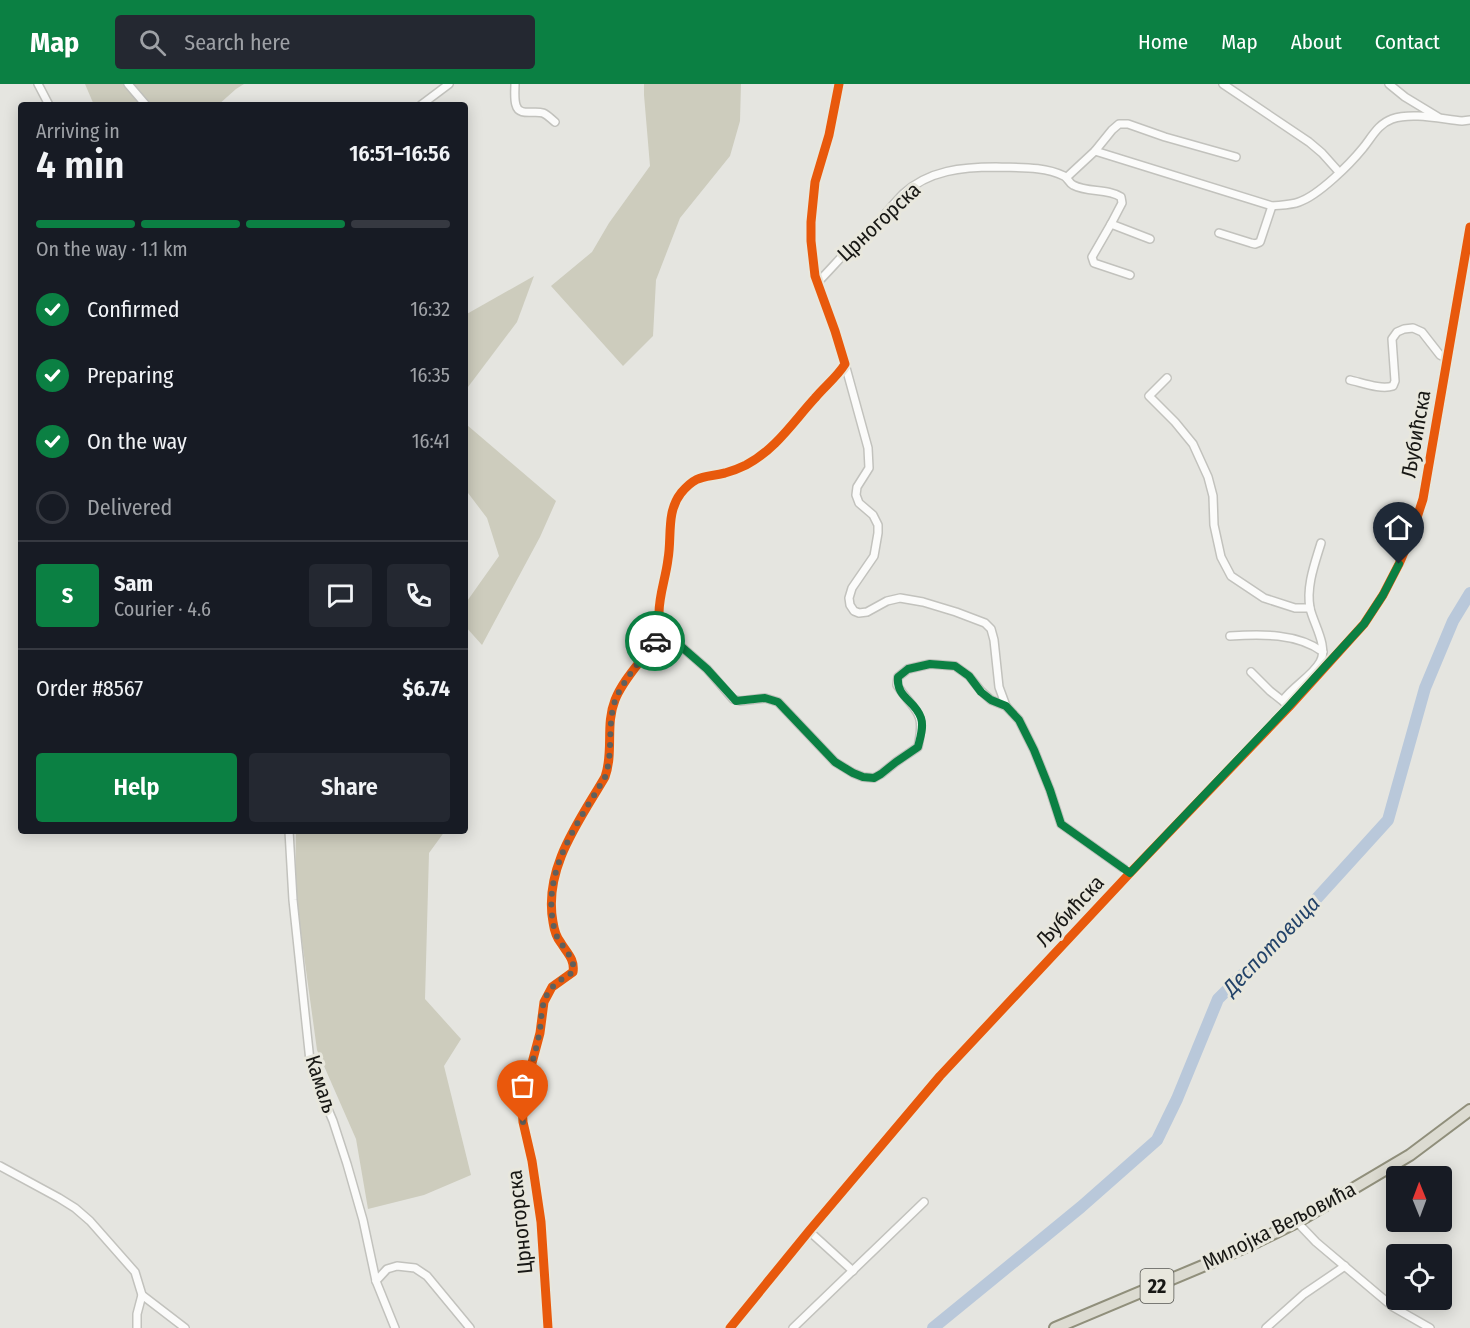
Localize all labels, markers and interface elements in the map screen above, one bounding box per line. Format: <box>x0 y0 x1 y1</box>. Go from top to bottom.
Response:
search box <box>115 15 535 69</box>
text: Map <box>30 26 79 59</box>
icon: search <box>136 26 169 59</box>
text: Search here <box>184 29 290 56</box>
text: Home <box>1138 29 1188 55</box>
text: Map <box>1221 29 1258 55</box>
text: About <box>1291 29 1342 55</box>
text: Contact <box>1375 29 1440 55</box>
text: Arriving in <box>36 119 120 143</box>
text: 16:51–16:56 <box>349 140 450 167</box>
text: 4 min <box>36 142 125 188</box>
street label: Црногорска <box>832 177 926 267</box>
text: On the way · 1.1 km <box>36 237 188 261</box>
icon: check <box>36 293 69 326</box>
text: Confirmed <box>87 296 180 323</box>
text: 16:32 <box>410 297 450 321</box>
icon: check <box>36 359 69 392</box>
text: Preparing <box>87 362 173 389</box>
text: 16:35 <box>410 363 450 387</box>
street label: Љубићска <box>1396 388 1436 480</box>
icon: check <box>36 425 69 458</box>
text: On the way <box>87 428 187 455</box>
text: 16:41 <box>412 429 450 453</box>
text: Delivered <box>87 494 172 521</box>
pin <box>1373 502 1424 564</box>
icon: home <box>1382 511 1415 544</box>
button: chat <box>309 564 372 627</box>
button: phone <box>387 564 450 627</box>
text: Sam <box>114 570 153 597</box>
text: S <box>62 582 73 609</box>
text: Courier · 4.6 <box>114 597 211 621</box>
courier <box>625 611 685 671</box>
icon: car <box>639 625 672 658</box>
text: Order #8567 <box>36 675 143 702</box>
text: $6.74 <box>403 675 450 702</box>
button: Help <box>36 753 237 822</box>
button: Share <box>249 753 450 822</box>
street label: Љубићска <box>1030 870 1110 952</box>
water label: Деспотовица <box>1216 890 1326 1002</box>
street label: Камаљ <box>299 1052 343 1116</box>
pin <box>497 1060 548 1122</box>
icon: bag <box>506 1069 539 1102</box>
north arrow <box>1386 1166 1452 1232</box>
map controls <box>1386 1166 1452 1310</box>
street label: Црногорска <box>502 1169 538 1275</box>
street label: Милојка Вељовића <box>1198 1176 1360 1276</box>
button: locate <box>1386 1244 1452 1310</box>
road number: 22 <box>1140 1269 1174 1303</box>

